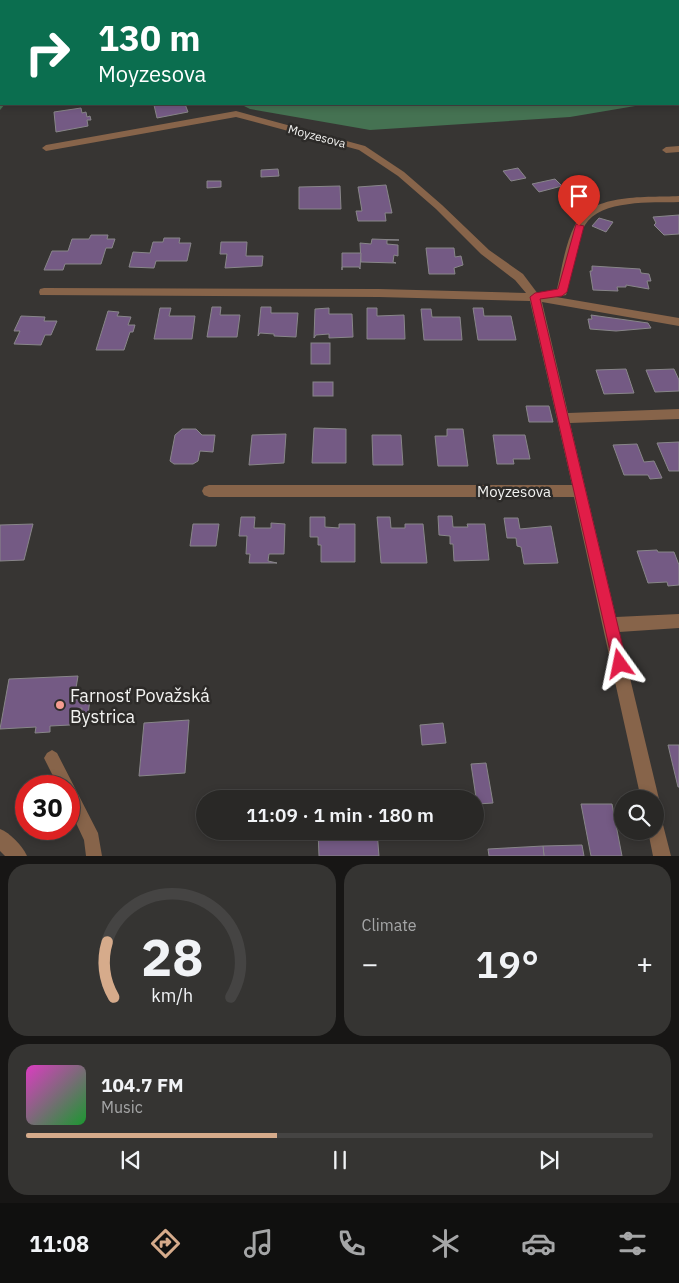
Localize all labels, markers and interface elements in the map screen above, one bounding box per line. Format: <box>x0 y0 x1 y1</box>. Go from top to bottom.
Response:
text: 130 m <box>98 15 201 61</box>
icon: right <box>15 20 80 85</box>
text: Moyzesova <box>98 59 206 88</box>
street label: Moyzesova <box>287 121 348 151</box>
pin <box>558 175 600 226</box>
icon: arrive <box>565 182 593 210</box>
street label: Moyzesova <box>477 482 551 501</box>
position arrow <box>593 637 645 689</box>
place label: Farnosť Považská Bystrica <box>70 684 210 728</box>
marker: Farnosť Považská Bystrica <box>54 699 66 711</box>
speed limit sign: 30 <box>15 775 80 840</box>
map controls <box>614 790 664 840</box>
button: search <box>614 790 664 840</box>
text: 11:09 · 1 min · 180 m <box>246 803 434 827</box>
text: Climate <box>362 915 417 935</box>
text: 28 <box>141 923 203 990</box>
text: 19° <box>476 939 539 988</box>
text: − <box>362 945 378 982</box>
text: + <box>636 945 653 982</box>
text: km/h <box>151 984 193 1007</box>
text: 104.7 FM <box>101 1073 184 1097</box>
text: Music <box>101 1097 143 1117</box>
icon: previous <box>117 1146 145 1174</box>
icon: pause <box>326 1146 354 1174</box>
icon: next <box>535 1146 563 1174</box>
icon: directions <box>148 1226 183 1261</box>
icon: music <box>241 1226 276 1261</box>
icon: phone <box>334 1226 369 1261</box>
icon: climate <box>428 1226 463 1261</box>
icon: car <box>521 1226 556 1261</box>
icon: filters <box>615 1226 650 1261</box>
text: 11:08 <box>29 1229 89 1258</box>

